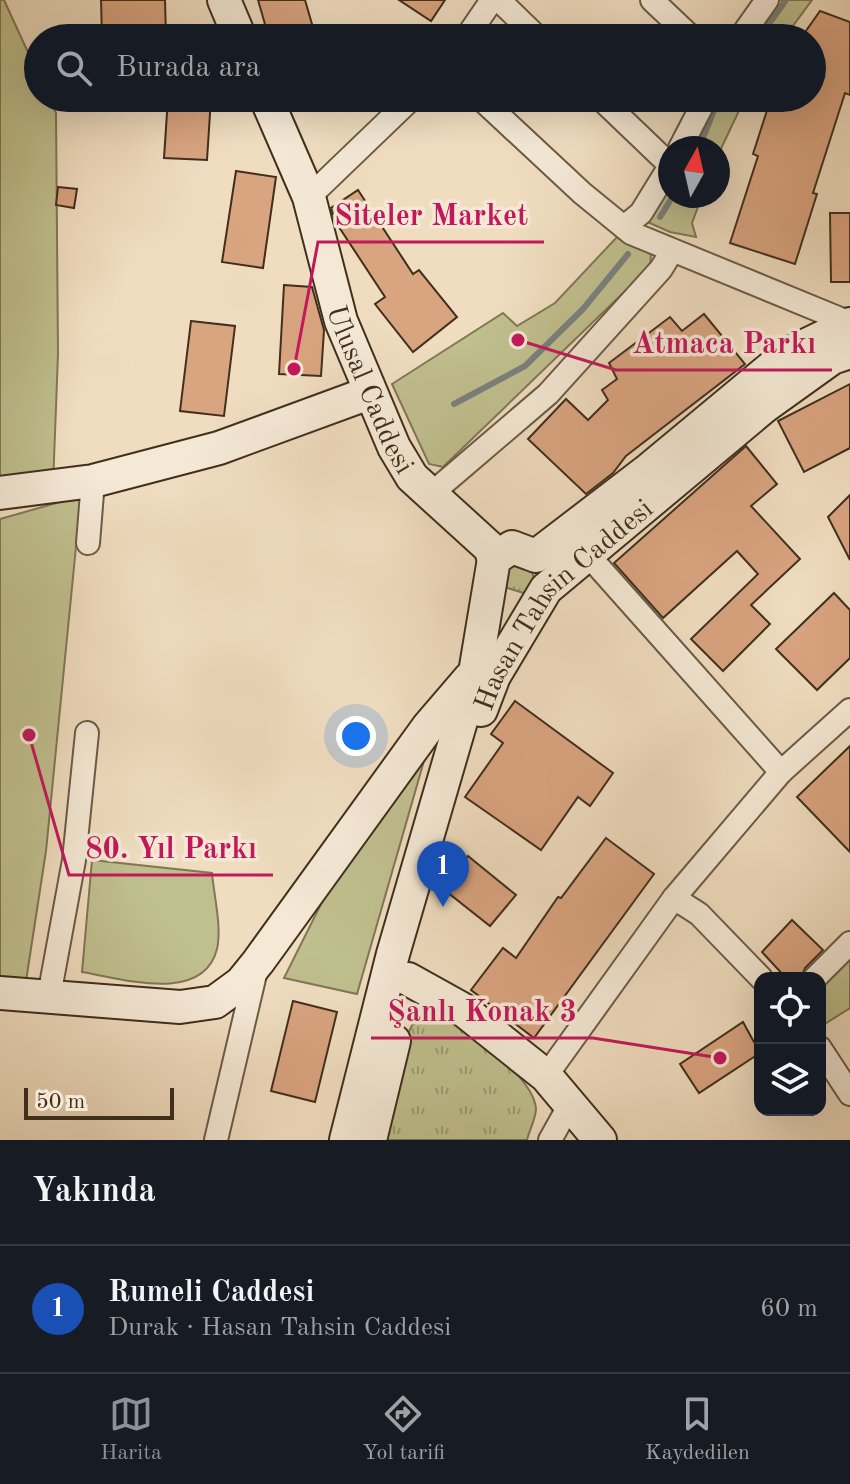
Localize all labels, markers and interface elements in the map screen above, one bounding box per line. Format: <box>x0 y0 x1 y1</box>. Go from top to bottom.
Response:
search box <box>24 24 826 112</box>
icon: search <box>52 46 96 90</box>
text: Burada ara <box>116 53 261 83</box>
north arrow <box>658 136 730 208</box>
callout: Siteler Market <box>318 188 544 242</box>
text: Siteler Market <box>334 202 528 232</box>
street label: Ulusal Caddesi <box>321 303 418 479</box>
callout: Atmaca Parkı <box>616 316 832 370</box>
text: Atmaca Parkı <box>632 330 816 360</box>
street label: Hasan Tahsin Caddesi <box>471 495 659 715</box>
your location <box>336 716 376 756</box>
callout: 80. Yıl Parkı <box>69 821 273 875</box>
text: 80. Yıl Parkı <box>85 835 257 865</box>
pin: 1 <box>417 841 469 907</box>
map controls <box>754 972 826 1116</box>
button: locate <box>754 972 826 1044</box>
callout: Şanlı Konak 3 <box>371 984 593 1038</box>
text: Şanlı Konak 3 <box>387 998 577 1028</box>
button: layers <box>754 1044 826 1116</box>
scale bar <box>24 1084 174 1120</box>
text: 50 m <box>36 1091 85 1113</box>
text: Yakında <box>32 1175 156 1209</box>
text: Rumeli Caddesi <box>108 1278 314 1308</box>
text: 1 <box>50 1296 66 1322</box>
text: 60 m <box>760 1296 818 1322</box>
text: Durak · Hasan Tahsin Caddesi <box>108 1315 451 1341</box>
tab: Harita <box>100 1392 162 1467</box>
tab: Yol tarifi <box>362 1392 445 1467</box>
tab: Kaydedilen <box>645 1392 750 1467</box>

